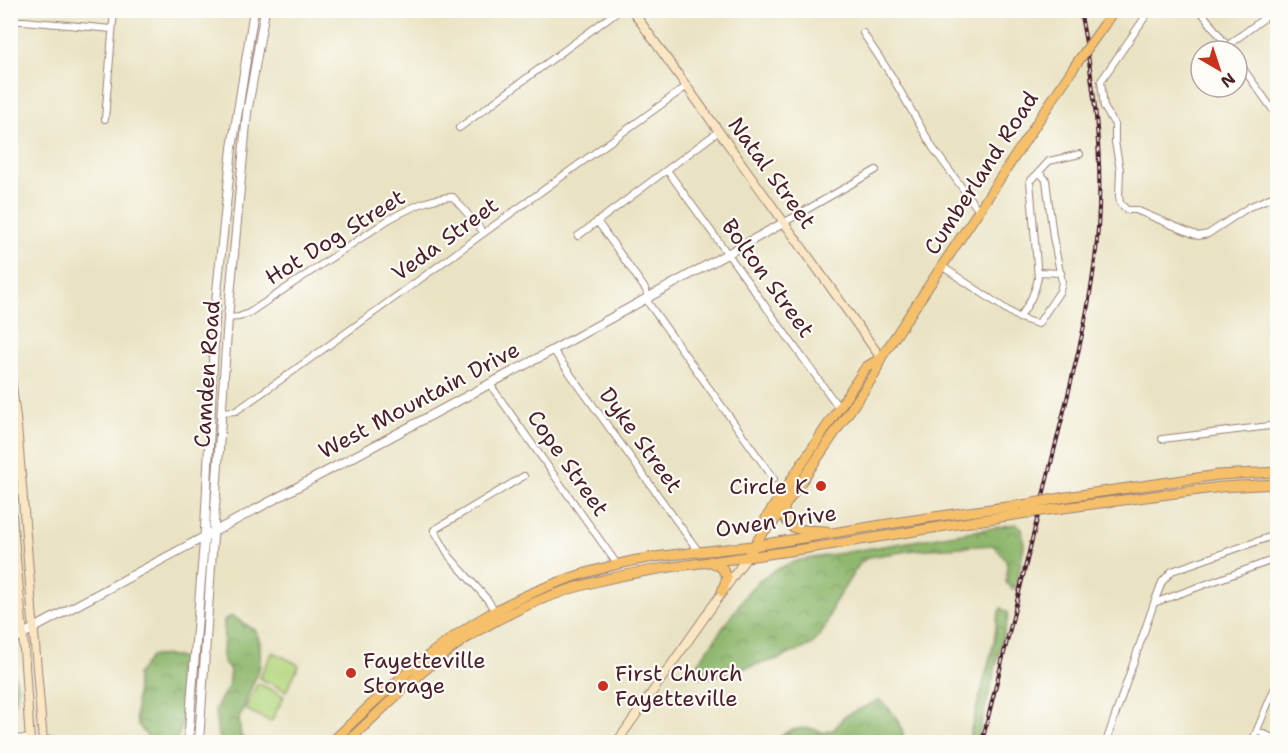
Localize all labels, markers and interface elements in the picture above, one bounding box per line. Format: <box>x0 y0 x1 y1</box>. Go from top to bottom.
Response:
north arrow <box>1189 39 1249 99</box>
text: N <box>1217 68 1240 92</box>
street label: Cumberland Road <box>917 86 1045 260</box>
street label: Natal Street <box>722 111 822 235</box>
street label: Hot Dog Street <box>260 182 410 292</box>
street label: Veda Street <box>386 190 504 288</box>
street label: Bolton Street <box>715 213 821 343</box>
street label: Camden Road <box>187 299 227 449</box>
street label: West Mountain Drive <box>313 335 525 465</box>
street label: Dyke Street <box>593 381 689 499</box>
street label: Cope Street <box>521 404 615 522</box>
place label: Circle K <box>729 472 809 501</box>
marker: Circle K <box>814 479 828 493</box>
street label: Owen Drive <box>714 498 838 544</box>
place label: Fayetteville Storage <box>363 646 486 700</box>
place label: First Church Fayetteville <box>615 659 743 713</box>
marker: Fayetteville Storage <box>344 666 358 680</box>
marker: First Church Fayetteville <box>596 679 610 693</box>

